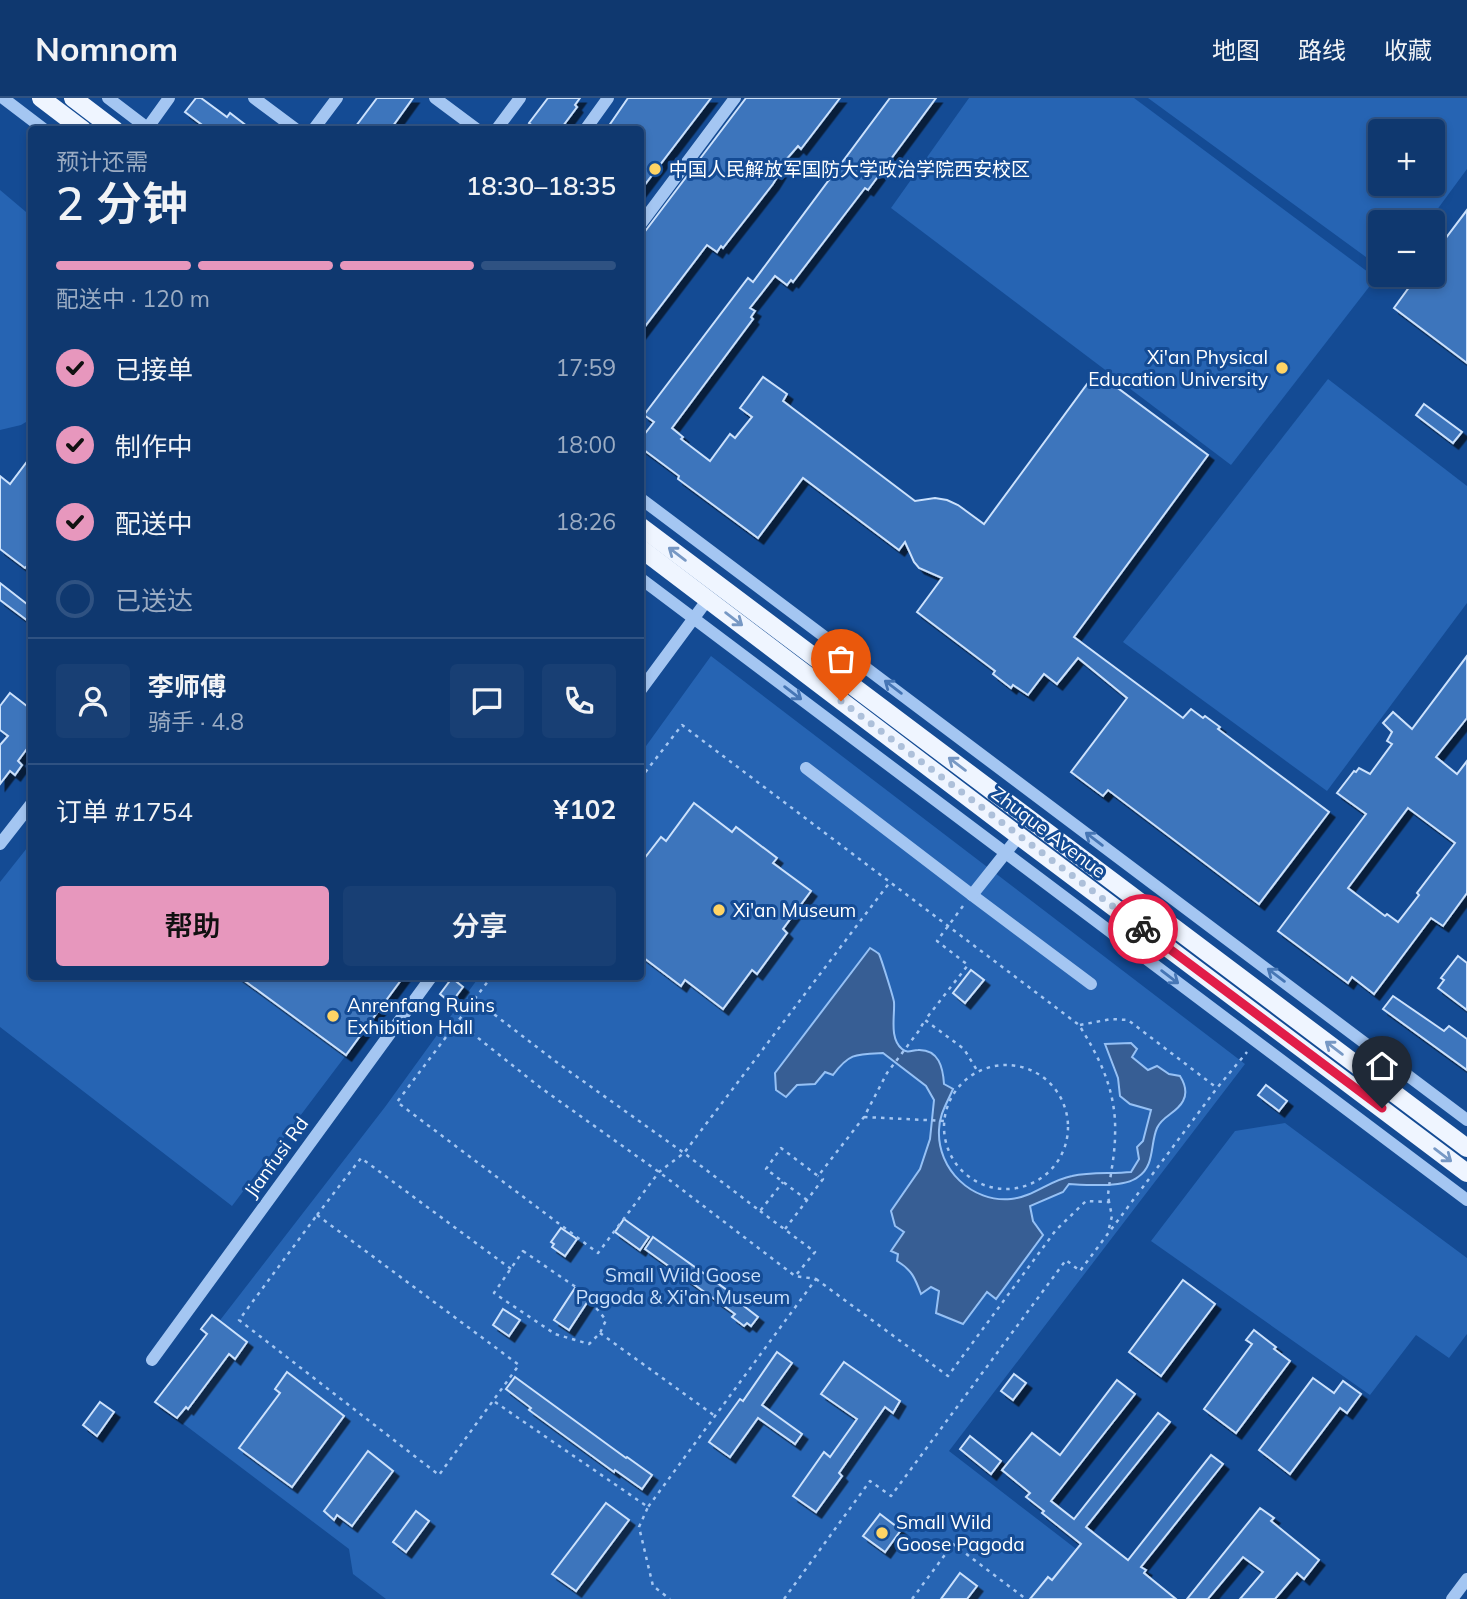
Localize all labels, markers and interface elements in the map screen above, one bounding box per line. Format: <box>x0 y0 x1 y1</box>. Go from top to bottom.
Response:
text: Nomnom <box>35 28 178 69</box>
text: 地图 <box>1212 35 1260 65</box>
text: 路线 <box>1298 35 1346 65</box>
text: 收藏 <box>1384 35 1432 65</box>
map controls <box>1368 119 1445 287</box>
button: + <box>1368 119 1445 196</box>
text: 预计还需 <box>56 147 148 176</box>
place label: 中国人民解放军国防大学政治学院西安校区 <box>669 157 1030 181</box>
marker: 中国人民解放军国防大学政治学院西安校区 <box>647 161 663 177</box>
text: 18:30–18:35 <box>466 169 616 202</box>
text: 2 分钟 <box>56 174 188 232</box>
button: − <box>1368 210 1445 287</box>
text: 配送中 · 120 m <box>56 284 210 313</box>
place label: Xi'an Physical Education University <box>1088 345 1268 391</box>
icon: check <box>56 349 94 387</box>
text: 已接单 <box>115 353 193 386</box>
text: 17:59 <box>556 353 616 382</box>
marker: Xi'an Physical Education University <box>1274 360 1290 376</box>
icon: check <box>56 426 94 464</box>
text: 制作中 <box>115 430 193 463</box>
text: 18:00 <box>556 430 616 459</box>
icon: check <box>56 503 94 541</box>
text: 配送中 <box>115 507 193 540</box>
text: 18:26 <box>556 507 616 536</box>
one-way arrow <box>668 546 687 561</box>
text: 已送达 <box>115 584 193 617</box>
one-way arrow <box>724 612 743 627</box>
pin <box>811 629 871 701</box>
icon: bag <box>822 640 860 678</box>
button: person <box>56 664 130 738</box>
button: chat <box>450 664 524 738</box>
button: phone <box>542 664 616 738</box>
text: 李师傅 <box>148 670 226 703</box>
one-way arrow <box>884 680 902 695</box>
one-way arrow <box>783 685 802 700</box>
text: 骑手 · 4.8 <box>148 707 244 736</box>
one-way arrow <box>948 757 966 772</box>
street label: Zhuque Avenue <box>987 781 1111 883</box>
text: ¥102 <box>554 793 616 826</box>
text: 订单 #1754 <box>56 795 193 828</box>
one-way arrow <box>1085 831 1104 846</box>
button: 帮助 <box>56 886 329 966</box>
button: 分享 <box>343 886 616 966</box>
courier <box>1108 894 1178 964</box>
place label: Xi'an Museum <box>733 898 856 922</box>
marker: Xi'an Museum <box>711 902 727 918</box>
icon: bike <box>1124 910 1162 948</box>
one-way arrow <box>1267 968 1286 982</box>
one-way arrow <box>1161 969 1179 984</box>
place label: Anrenfang Ruins Exhibition Hall <box>347 993 495 1039</box>
marker: Anrenfang Ruins Exhibition Hall <box>325 1008 341 1024</box>
pin <box>1352 1036 1412 1108</box>
one-way arrow <box>1325 1041 1344 1056</box>
icon: home <box>1363 1047 1401 1085</box>
street label: Jianfusi Rd <box>239 1112 313 1202</box>
one-way arrow <box>1434 1147 1453 1162</box>
park label: Small Wild Goose Pagoda & Xi'an Museum <box>576 1263 790 1309</box>
place label: Small Wild Goose Pagoda <box>896 1510 1025 1556</box>
marker: Small Wild Goose Pagoda <box>874 1525 890 1541</box>

